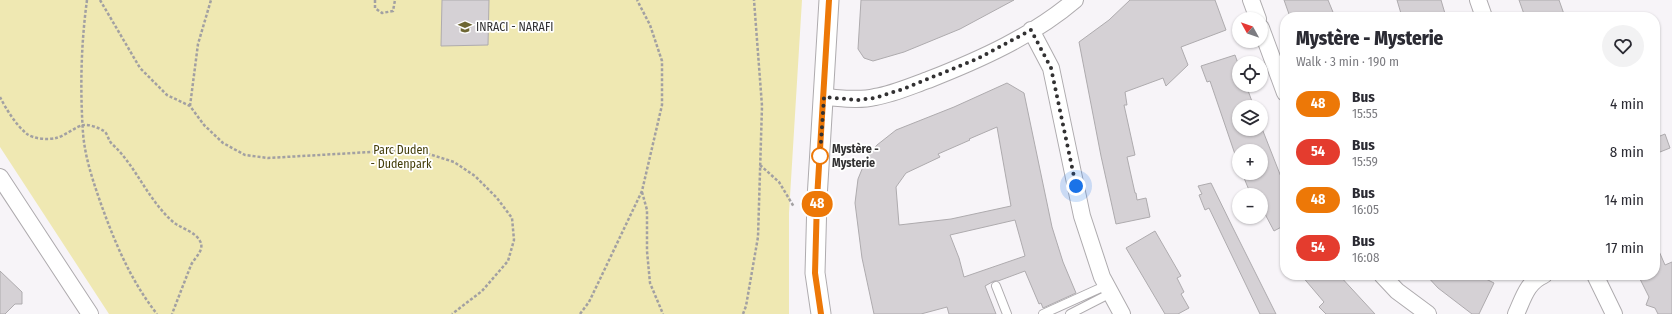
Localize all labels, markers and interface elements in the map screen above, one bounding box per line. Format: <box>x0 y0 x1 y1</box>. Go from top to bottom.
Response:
north arrow <box>1232 12 1268 48</box>
map controls <box>1232 12 1268 224</box>
school or university icon: INRACI - NARAFI <box>457 19 473 35</box>
place label: INRACI - NARAFI <box>476 20 553 34</box>
button: heart <box>1602 25 1644 67</box>
text: Mystère - Mysterie <box>1296 27 1443 50</box>
text: Walk · 3 min · 190 m <box>1296 54 1399 69</box>
button: locate <box>1232 56 1268 92</box>
text: Bus <box>1352 88 1375 106</box>
text: 48 <box>1311 95 1325 112</box>
text: 4 min <box>1610 95 1644 113</box>
button: layers <box>1232 100 1268 136</box>
text: 15:55 <box>1352 106 1378 121</box>
text: Bus <box>1352 136 1375 154</box>
place label: Mystère - Mysterie <box>832 142 879 170</box>
park label: Parc Duden - Dudenpark <box>370 143 432 171</box>
text: 54 <box>1311 143 1325 160</box>
text: 8 min <box>1610 143 1644 161</box>
button: + <box>1232 144 1268 180</box>
marker: Mystère - Mysterie <box>811 147 829 165</box>
text: 15:59 <box>1352 154 1378 169</box>
your location <box>1066 176 1086 196</box>
text: Bus <box>1352 184 1375 202</box>
button: − <box>1232 188 1268 224</box>
line badge: 48 <box>799 191 835 217</box>
text: 48 <box>1311 191 1325 208</box>
text: 14 min <box>1604 191 1644 209</box>
text: 48 <box>810 195 824 212</box>
text: 16:05 <box>1352 202 1379 217</box>
text: Bus <box>1352 232 1375 250</box>
text: 54 <box>1311 239 1325 256</box>
text: 17 min <box>1605 239 1644 257</box>
text: 16:08 <box>1352 250 1380 265</box>

